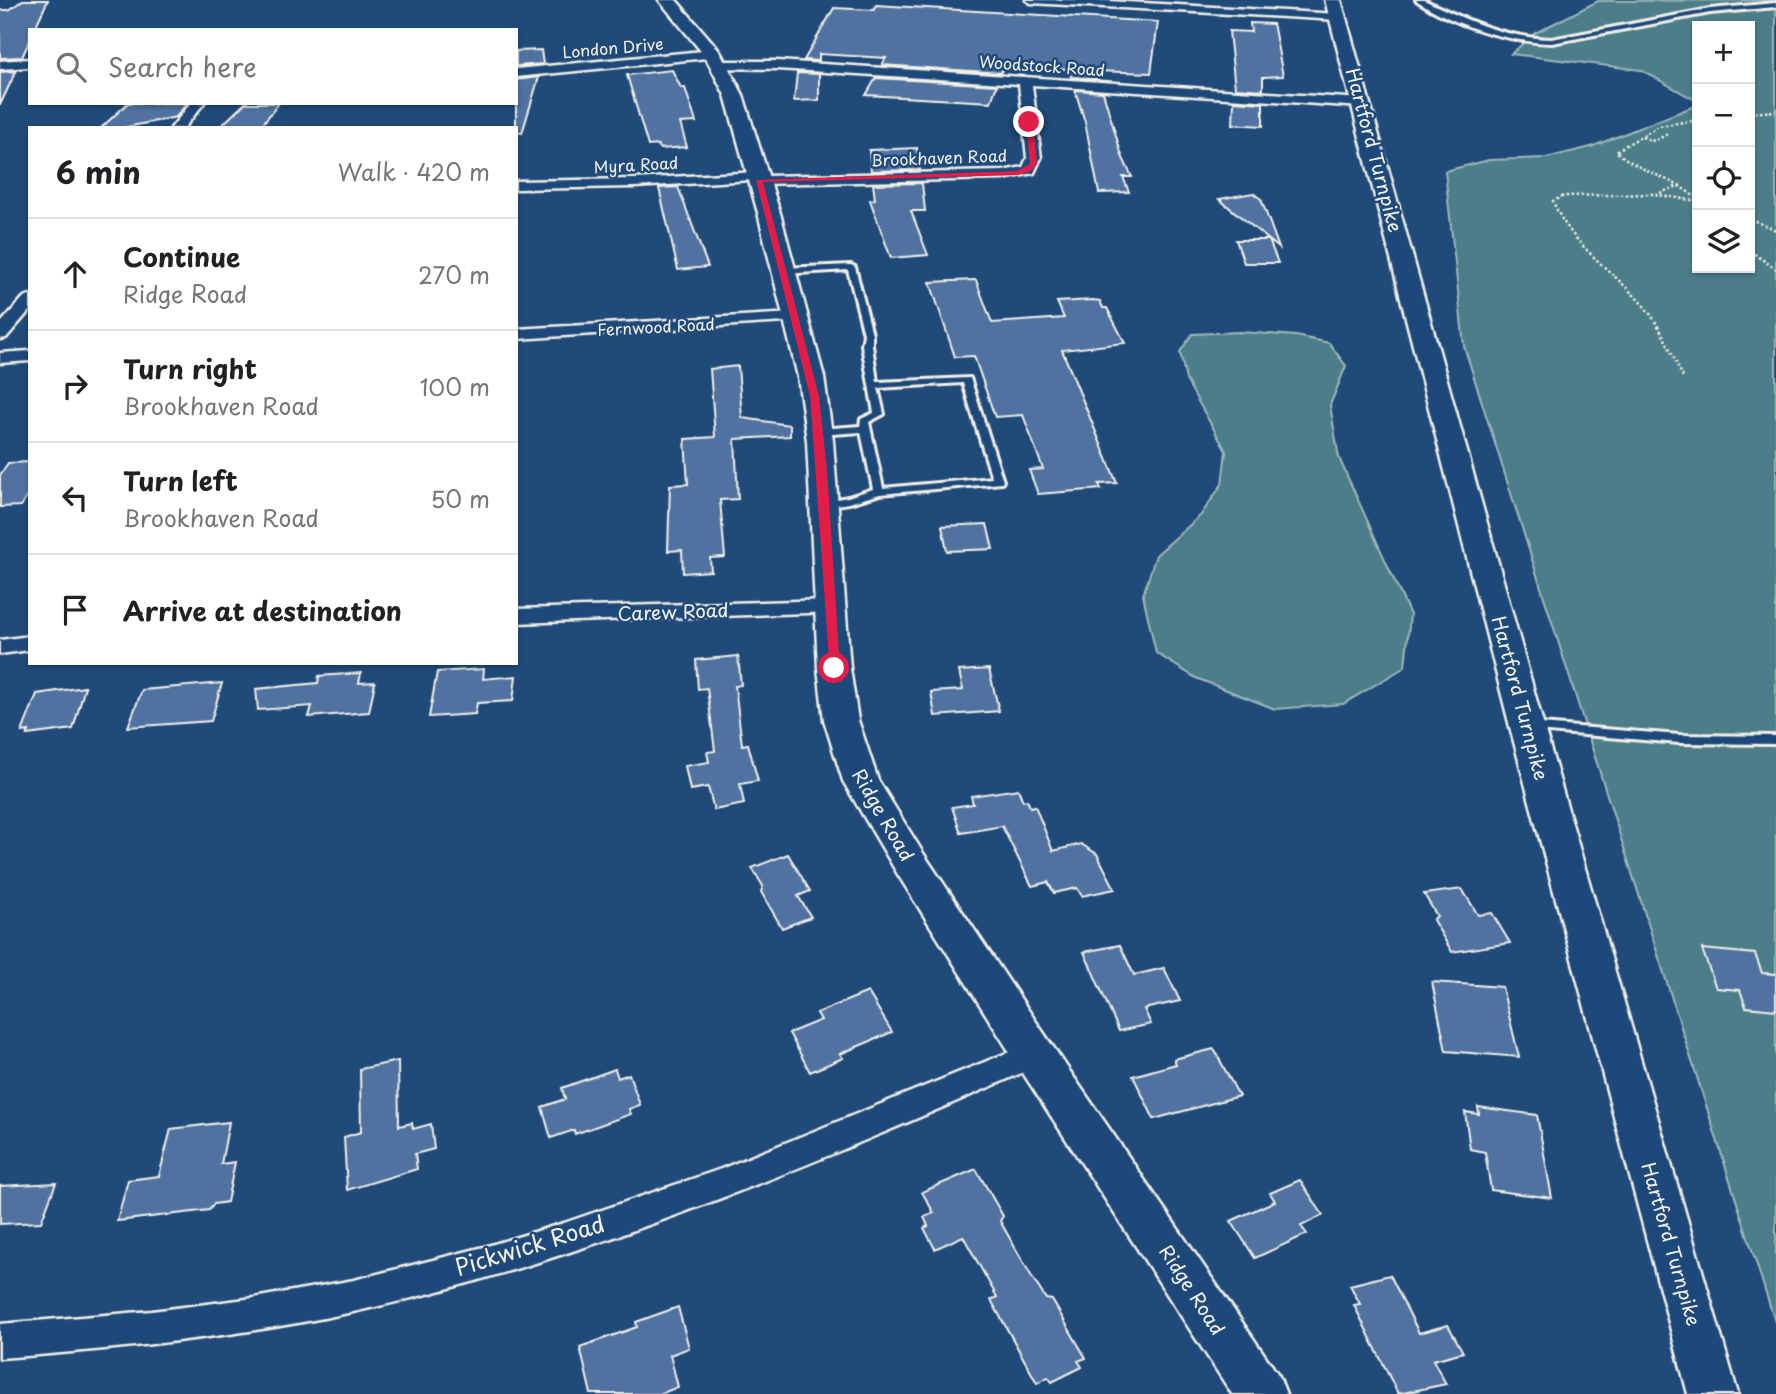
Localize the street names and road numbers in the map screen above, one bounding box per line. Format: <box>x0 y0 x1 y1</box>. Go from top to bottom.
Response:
street label: London Drive <box>561 31 664 63</box>
street label: Woodstock Road <box>978 49 1106 81</box>
street label: Hartford Turnpike <box>1340 64 1410 235</box>
street label: Brookhaven Road <box>870 143 1008 171</box>
street label: Myra Road <box>593 150 679 178</box>
street label: Fernwood Road <box>597 311 715 341</box>
street label: Carew Road <box>617 595 729 627</box>
street label: Hartford Turnpike <box>1486 612 1556 783</box>
street label: Ridge Road <box>846 763 922 866</box>
street label: Hartford Turnpike <box>1635 1159 1709 1329</box>
street label: Pickwick Road <box>450 1205 609 1284</box>
street label: Ridge Road <box>1153 1239 1233 1340</box>

